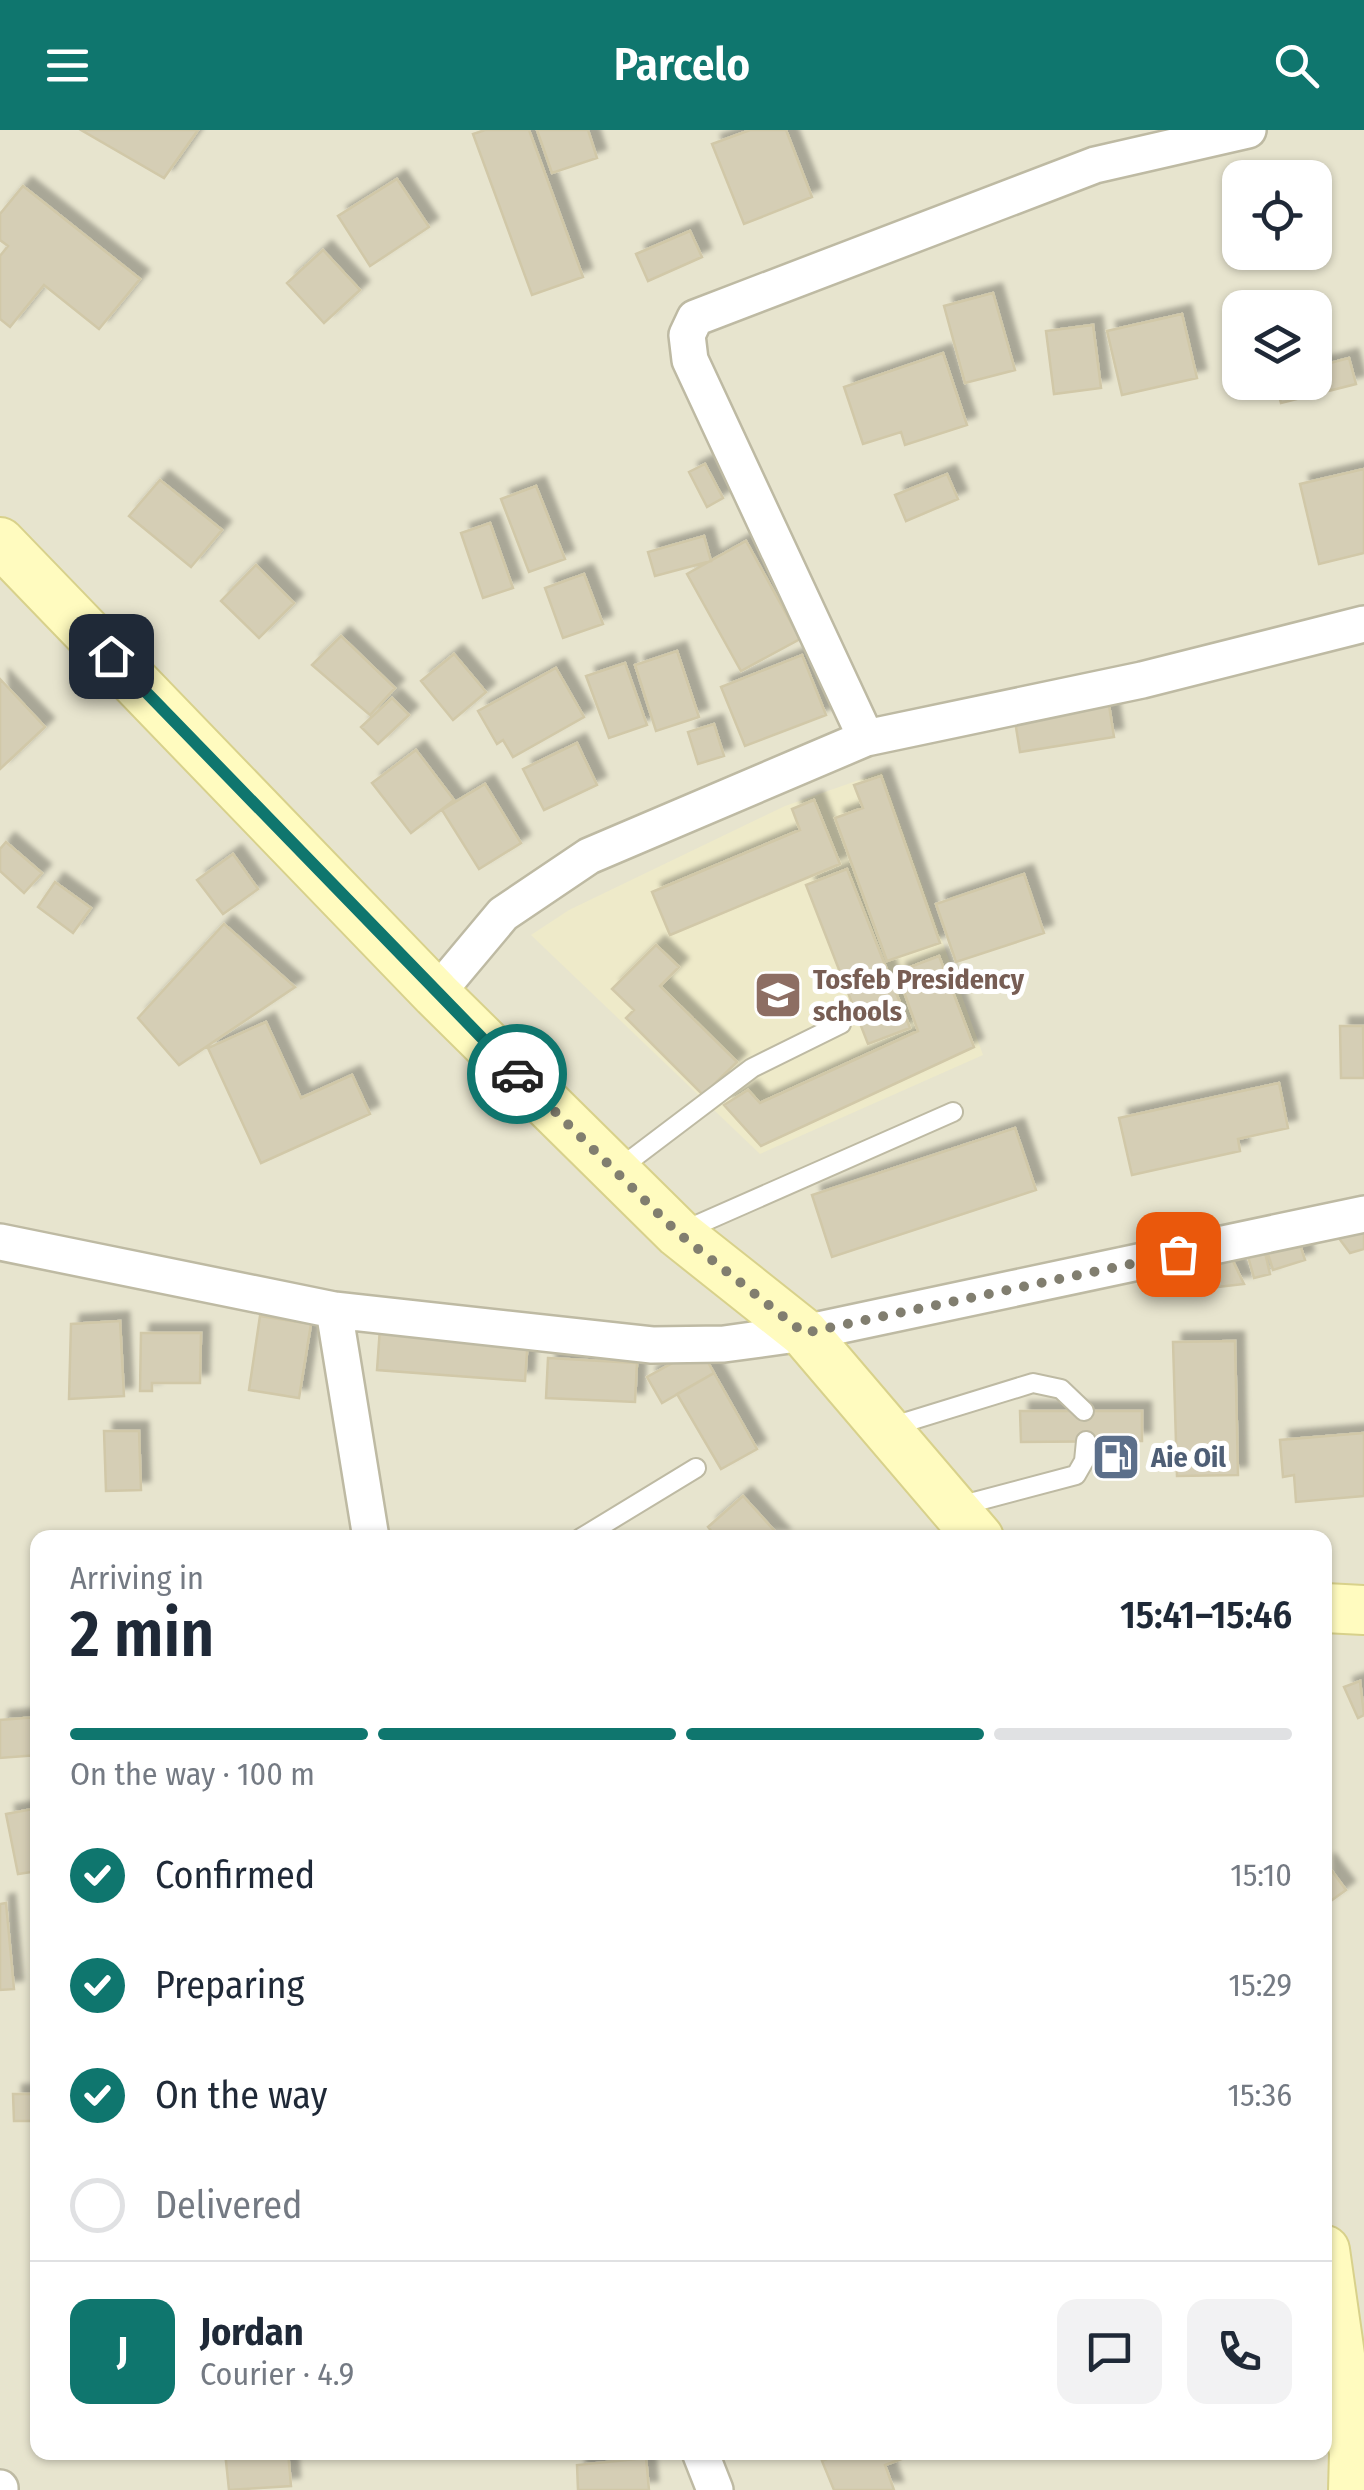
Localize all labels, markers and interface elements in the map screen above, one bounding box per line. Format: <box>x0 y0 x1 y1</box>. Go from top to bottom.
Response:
icon: menu <box>40 38 95 93</box>
text: Parcelo <box>614 38 750 92</box>
icon: search <box>1269 38 1324 93</box>
map controls <box>1222 160 1332 400</box>
button: locate <box>1222 160 1332 270</box>
button: layers <box>1222 290 1332 400</box>
pin <box>69 614 154 699</box>
icon: home <box>84 629 139 684</box>
place label: Tosfeb Presidency schools <box>813 963 1025 1028</box>
school or university icon: Tosfeb Presidency schools <box>752 969 804 1021</box>
courier <box>467 1024 567 1124</box>
icon: car <box>490 1047 545 1102</box>
pin <box>1136 1212 1221 1297</box>
icon: bag <box>1151 1227 1206 1282</box>
fuel station icon: Aie Oil <box>1090 1431 1142 1483</box>
place label: Aie Oil <box>1150 1441 1226 1474</box>
text: Arriving in <box>70 1559 204 1597</box>
text: 15:41–15:46 <box>1120 1592 1292 1638</box>
text: 2 min <box>70 1595 214 1673</box>
text: On the way · 100 m <box>70 1755 315 1793</box>
icon: check <box>70 1848 125 1903</box>
text: Confirmed <box>155 1852 315 1898</box>
text: 15:10 <box>1230 1856 1292 1894</box>
icon: check <box>70 1958 125 2013</box>
text: Preparing <box>155 1962 304 2008</box>
text: 15:29 <box>1229 1966 1292 2004</box>
icon: check <box>70 2068 125 2123</box>
text: On the way <box>155 2072 327 2118</box>
text: 15:36 <box>1227 2076 1292 2114</box>
text: Delivered <box>155 2182 302 2228</box>
button: chat <box>1057 2299 1162 2404</box>
button: phone <box>1187 2299 1292 2404</box>
text: Jordan <box>200 2309 304 2355</box>
text: J <box>117 2328 128 2374</box>
text: Courier · 4.9 <box>200 2355 354 2393</box>

